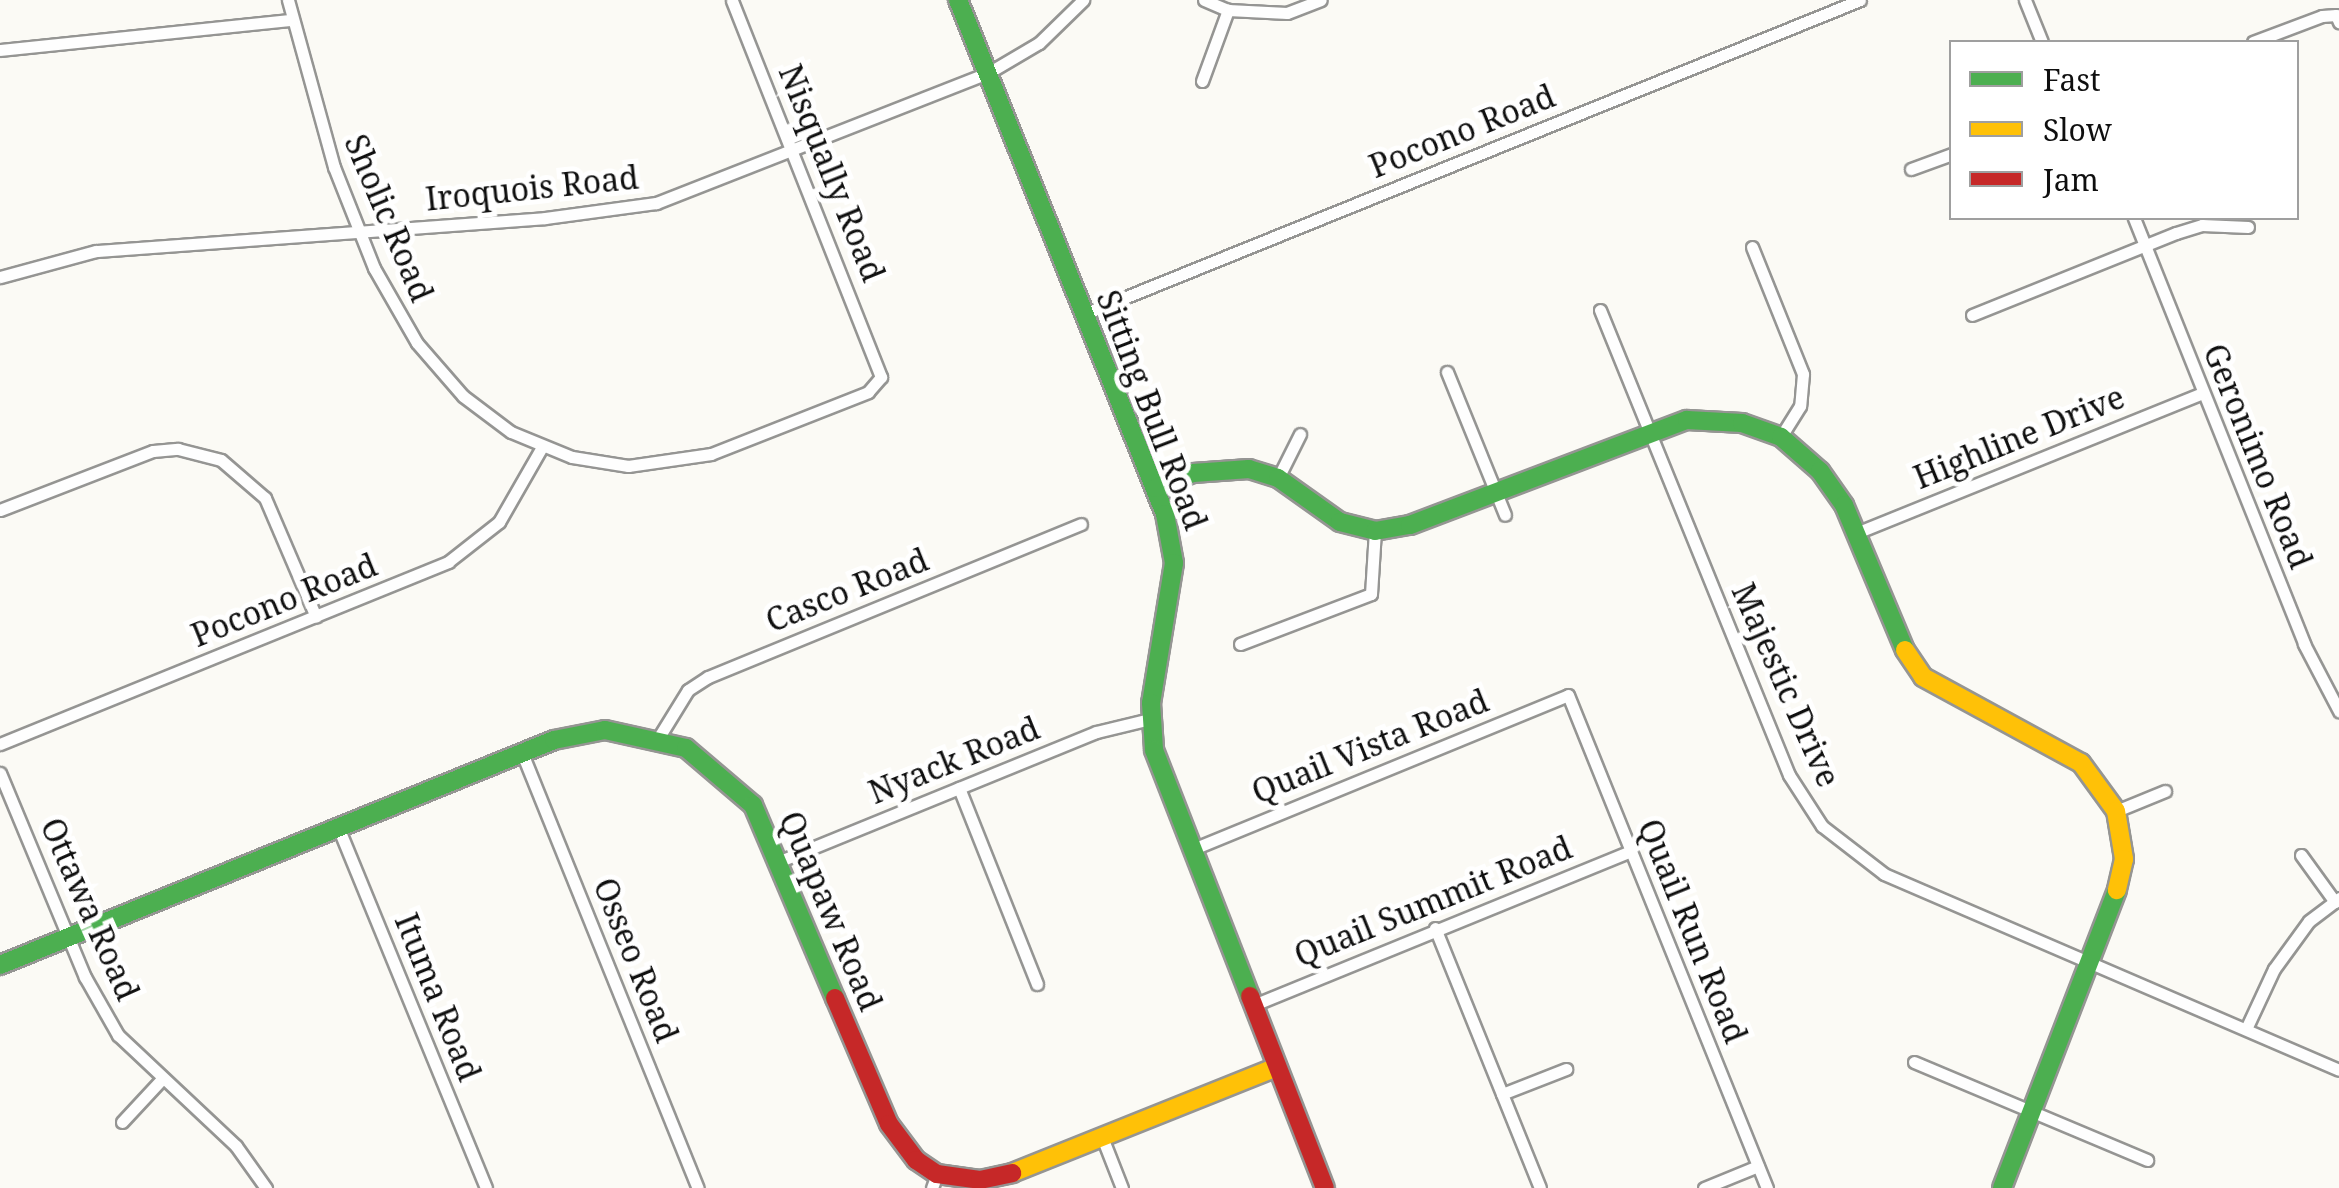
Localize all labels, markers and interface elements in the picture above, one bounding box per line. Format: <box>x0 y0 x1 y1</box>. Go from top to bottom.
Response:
legend <box>1949 40 2299 220</box>
street label: Nisqually Road <box>771 59 893 287</box>
text: Fast <box>2043 59 2100 100</box>
street label: Pocono Road <box>1364 76 1560 186</box>
text: Slow <box>2043 109 2112 150</box>
street label: Sholic Road <box>337 129 441 307</box>
street label: Iroquois Road <box>424 158 640 218</box>
text: Jam <box>2043 159 2099 200</box>
street label: Sitting Bull Road <box>1089 285 1215 535</box>
street label: Geronimo Road <box>2196 338 2320 574</box>
street label: Highline Drive <box>1908 377 2130 497</box>
street label: Casco Road <box>760 540 934 640</box>
street label: Pocono Road <box>186 545 382 655</box>
street label: Majestic Drive <box>1724 577 1848 793</box>
street label: Quail Vista Road <box>1246 681 1494 811</box>
street label: Nyack Road <box>863 708 1045 812</box>
street label: Quapaw Road <box>772 806 890 1016</box>
street label: Ottawa Road <box>33 812 147 1006</box>
street label: Quail Run Road <box>1631 813 1755 1049</box>
street label: Quail Summit Road <box>1289 828 1577 974</box>
street label: Osseo Road <box>586 872 686 1048</box>
street label: Ituma Road <box>387 908 489 1086</box>

